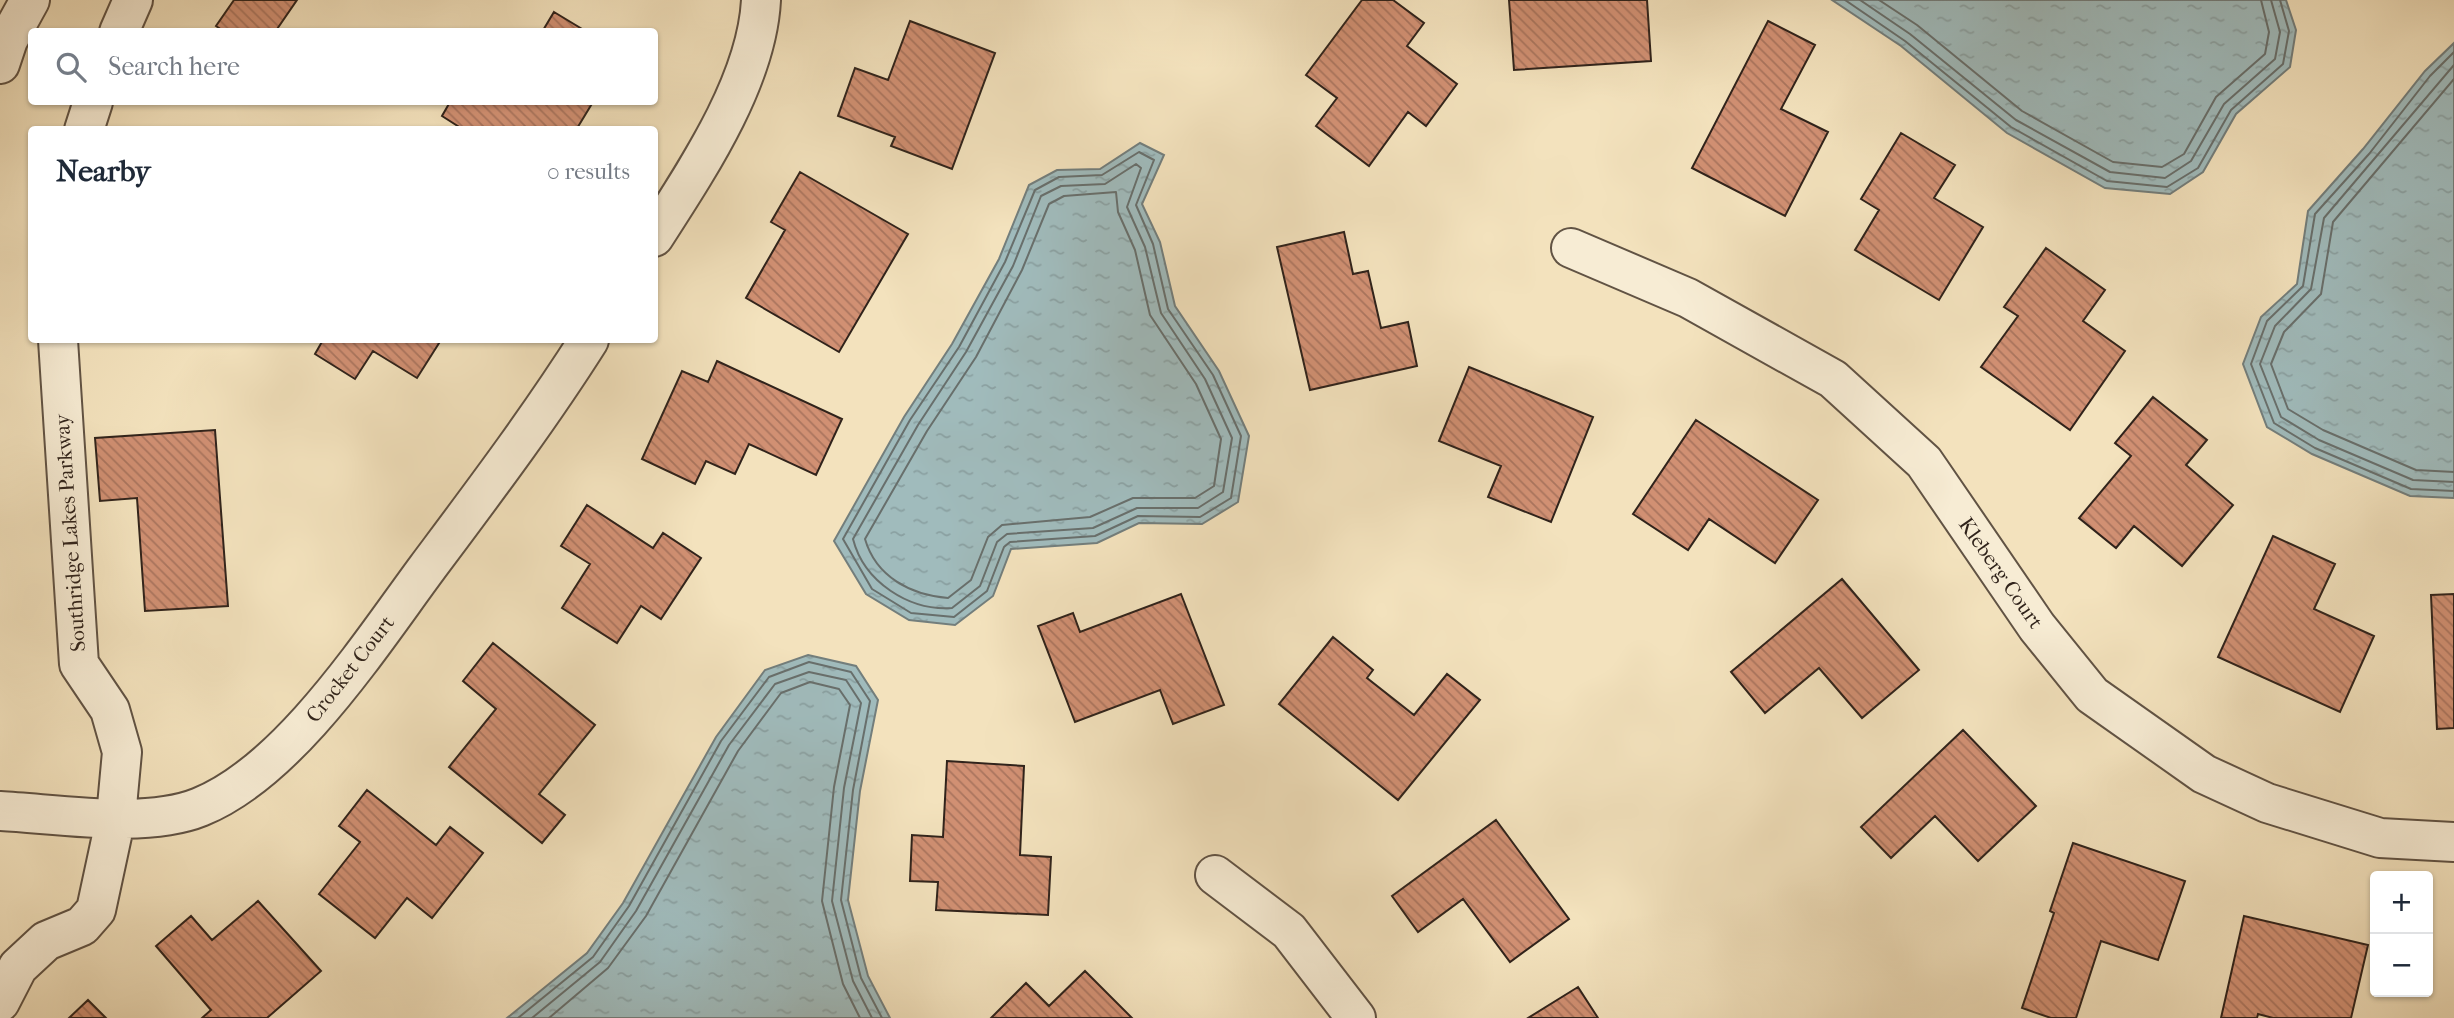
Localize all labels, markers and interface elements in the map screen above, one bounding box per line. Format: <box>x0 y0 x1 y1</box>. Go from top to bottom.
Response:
search box <box>28 28 658 105</box>
icon: search <box>52 48 90 86</box>
text: Search here <box>108 51 240 82</box>
text: Nearby <box>56 154 151 189</box>
text: 0 results <box>547 158 630 185</box>
street label: Southridge Lakes Parkway <box>50 413 90 653</box>
street label: Kleberg Court <box>1954 513 2048 634</box>
street label: Crocket Court <box>301 611 399 727</box>
map controls <box>2370 871 2433 997</box>
button: + <box>2370 871 2433 934</box>
button: − <box>2370 934 2433 997</box>

